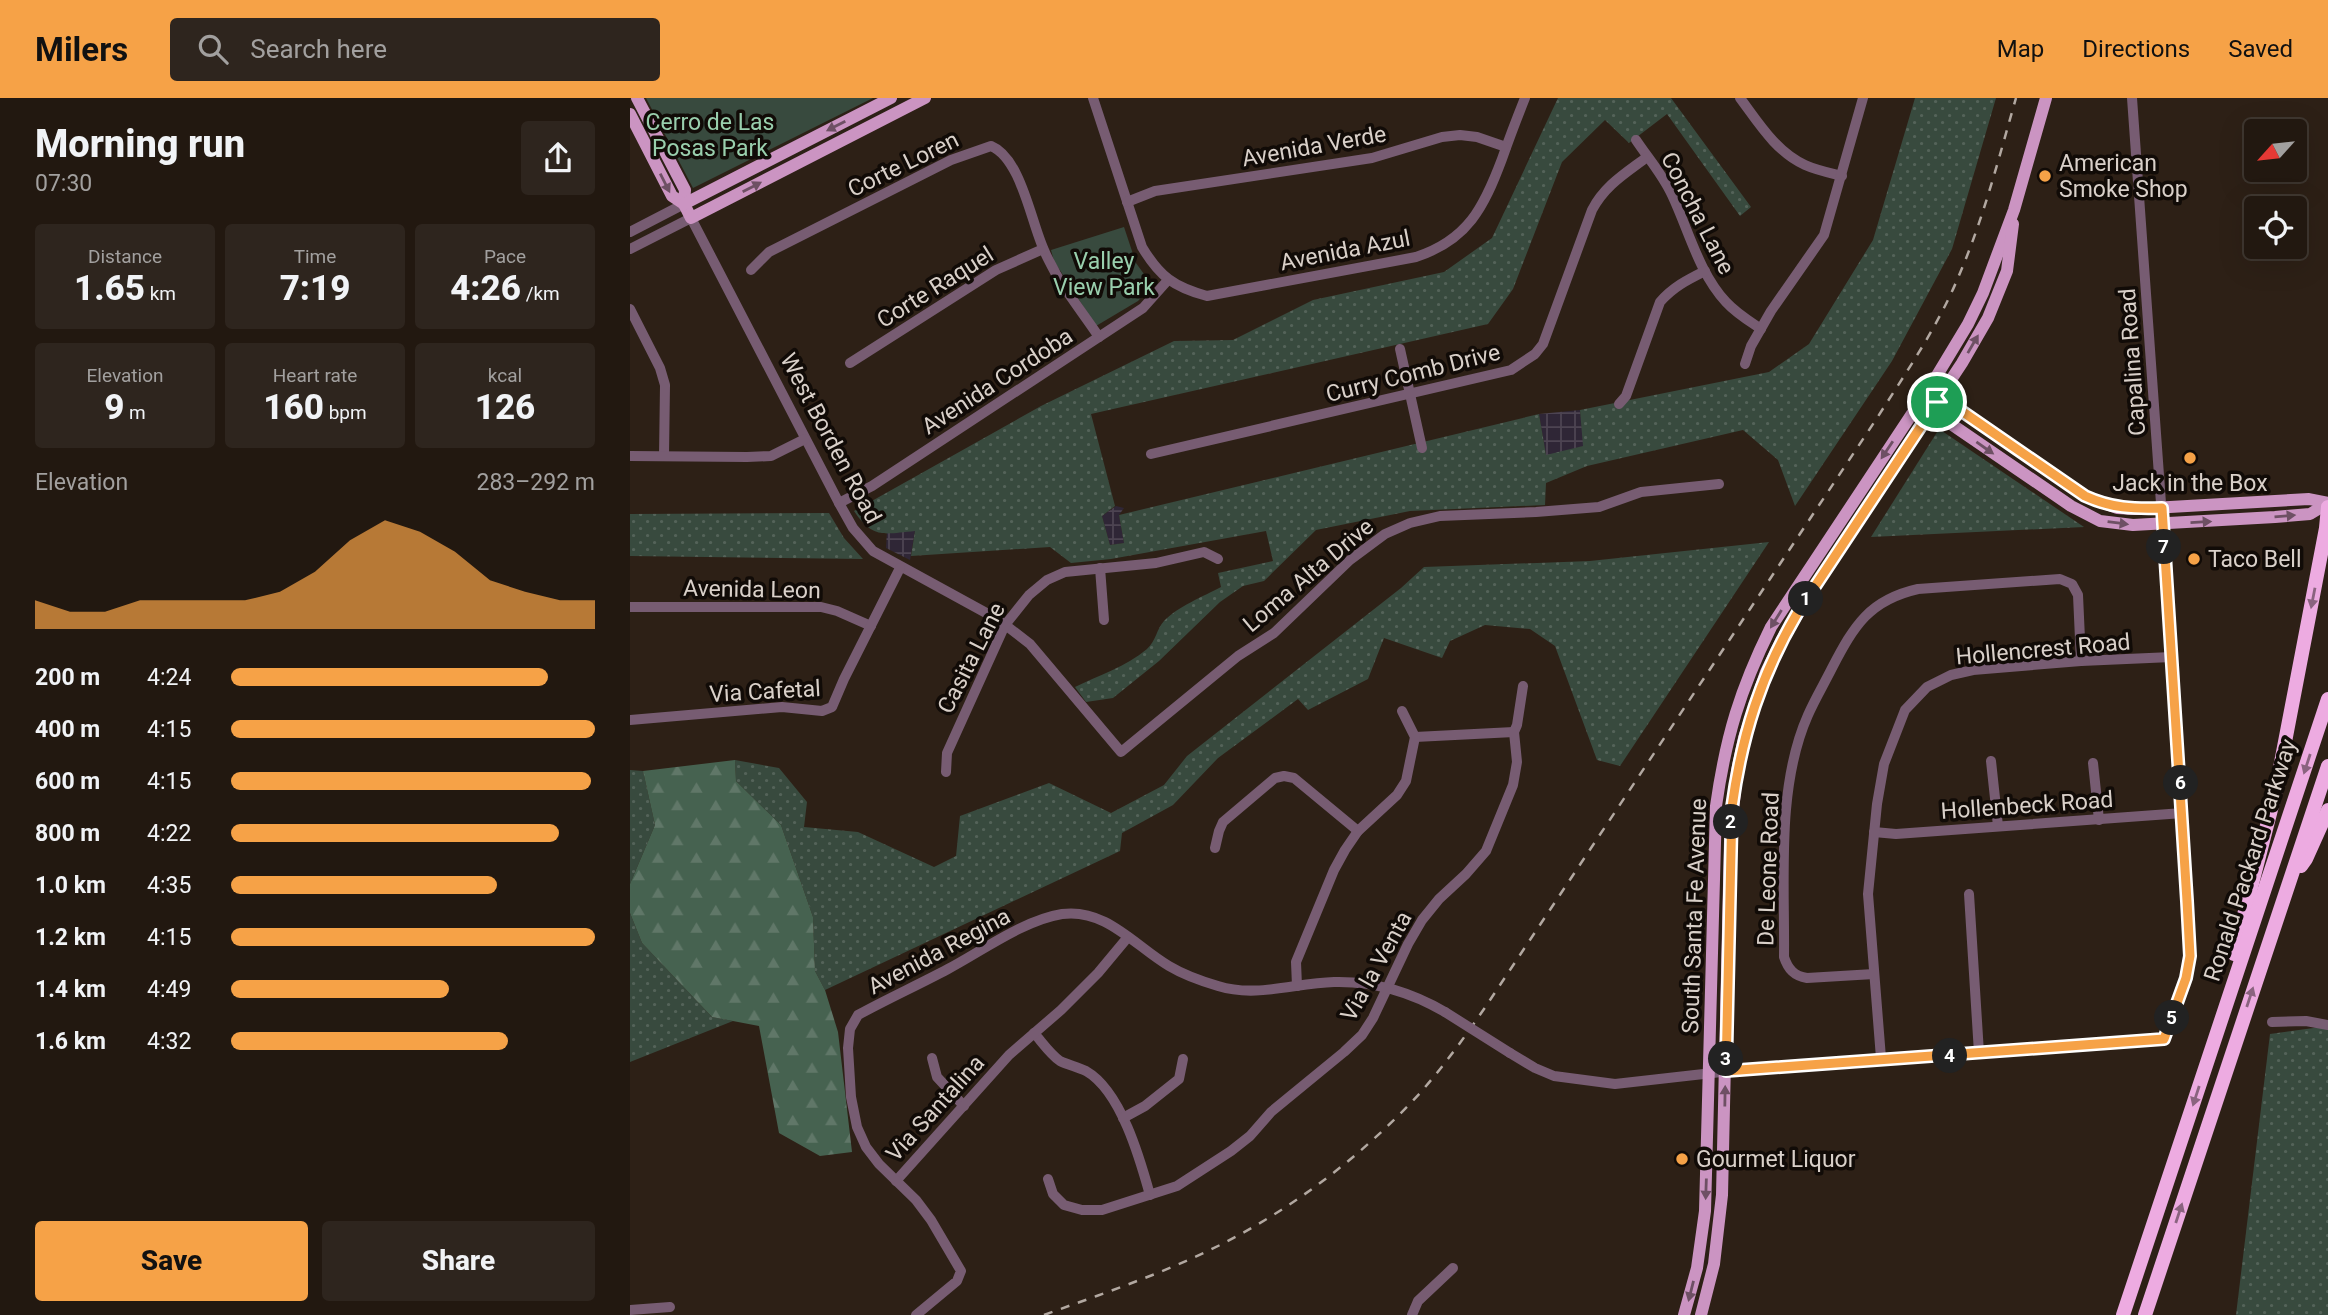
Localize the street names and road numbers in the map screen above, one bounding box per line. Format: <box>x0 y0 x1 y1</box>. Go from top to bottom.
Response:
street label: Avenida Verde <box>1240 121 1388 172</box>
street label: Corte Loren <box>843 126 963 203</box>
street label: Concha Lane <box>1655 148 1740 279</box>
street label: Avenida Azul <box>1278 225 1412 276</box>
street label: Corte Raquel <box>872 241 998 334</box>
street label: Capalina Road <box>2114 287 2151 437</box>
street label: Avenida Cordoba <box>917 323 1078 440</box>
street label: Curry Comb Drive <box>1323 339 1503 408</box>
street label: West Borden Road <box>774 349 887 528</box>
street label: Loma Alta Drive <box>1238 513 1379 638</box>
street label: Avenida Leon <box>683 575 821 604</box>
street label: Casita Lane <box>932 598 1011 718</box>
street label: Hollencrest Road <box>1955 628 2132 671</box>
street label: Via Cafetal <box>709 675 821 708</box>
street label: Ronald Packard Parkway <box>2199 736 2302 985</box>
street label: Hollenbeck Road <box>1940 786 2114 825</box>
street label: De Leone Road <box>1752 792 1785 946</box>
street label: South Santa Fe Avenue <box>1677 798 1712 1034</box>
street label: Avenida Regina <box>863 903 1015 1000</box>
street label: Via la Venta <box>1335 907 1418 1026</box>
street label: Via Santalina <box>881 1050 990 1167</box>

